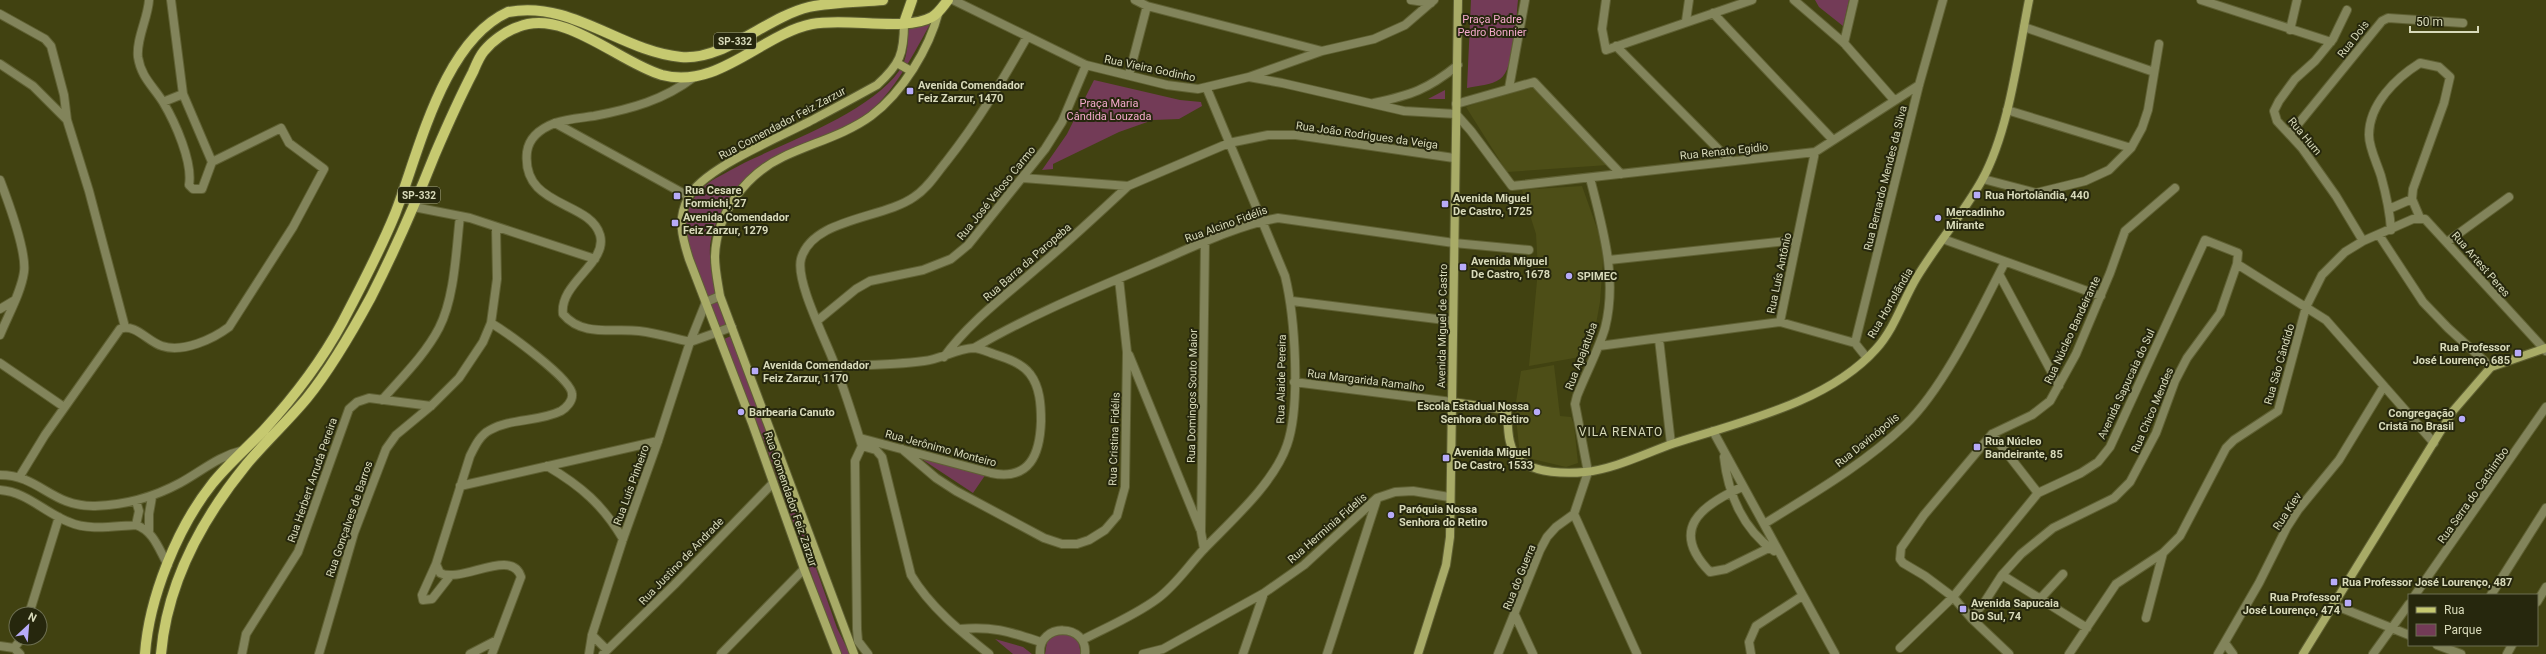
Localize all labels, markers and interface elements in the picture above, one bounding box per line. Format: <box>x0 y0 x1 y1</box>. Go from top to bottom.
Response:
scale bar <box>2410 8 2478 34</box>
park label: Praça Padre Pedro Bonnier <box>1457 13 1527 39</box>
text: 50 m <box>2416 15 2443 29</box>
street label: Rua Dois <box>2335 18 2372 60</box>
road number: SP-332 <box>714 33 756 49</box>
street label: Rua Vieira Godinho <box>1103 52 1197 85</box>
place label: Avenida Comendador Feiz Zarzur, 1470 <box>918 79 1024 105</box>
street label: Rua Comendador Feiz Zarzur <box>717 84 848 162</box>
marker: Avenida Comendador Feiz Zarzur, 1470 <box>905 86 915 96</box>
park label: Praça Maria Cândida Louzada <box>1067 97 1151 123</box>
street label: Rua Bernardo Mendes da Silva <box>1861 104 1910 252</box>
street label: Rua Hum <box>2285 115 2324 158</box>
street label: Rua João Rodrigues da Veiga <box>1295 119 1439 152</box>
street label: Rua Renato Egidio <box>1679 140 1769 163</box>
street label: Rua José Veloso Carmo <box>954 144 1038 243</box>
place label: Rua Cesare Formichi, 27 <box>685 184 746 210</box>
road number: SP-332 <box>398 187 440 203</box>
place label: Rua Hortolândia, 440 <box>1985 189 2089 202</box>
marker: Rua Hortolândia, 440 <box>1972 190 1982 200</box>
marker: Rua Cesare Formichi, 27 <box>672 191 682 201</box>
place label: Avenida Miguel De Castro, 1725 <box>1453 192 1532 218</box>
marker: Avenida Miguel De Castro, 1725 <box>1440 199 1450 209</box>
street label: Rua Alcino Fidélis <box>1183 203 1269 245</box>
place label: Mercadinho Mirante <box>1946 206 2005 232</box>
place label: Avenida Comendador Feiz Zarzur, 1279 <box>683 211 789 237</box>
marker: Mercadinho Mirante <box>1933 213 1943 223</box>
marker: Avenida Comendador Feiz Zarzur, 1279 <box>670 218 680 228</box>
street label: Rua Barra da Paropeba <box>981 221 1074 304</box>
street label: Rua Artest Peres <box>2449 229 2513 300</box>
street label: Rua Luís Antônio <box>1765 231 1794 315</box>
place label: Avenida Miguel De Castro, 1678 <box>1471 255 1550 281</box>
marker: Avenida Miguel De Castro, 1678 <box>1458 262 1468 272</box>
street label: Avenida Miguel de Castro <box>1435 264 1450 388</box>
street label: Rua Hortolãndia <box>1865 266 1916 341</box>
place label: SPIMEC <box>1577 270 1617 283</box>
marker: SPIMEC <box>1564 271 1574 281</box>
street label: Rua Núcleo Bandeirante <box>2042 274 2103 386</box>
street label: Rua Apajatuba <box>1563 321 1600 392</box>
street label: Rua São Cândido <box>2262 322 2297 406</box>
street label: Avenida Sapucaia do Sul <box>2095 327 2158 441</box>
street label: Rua Domingos Souto Maior <box>1185 329 1200 463</box>
street label: Rua Alaide Pereira <box>1274 334 1289 424</box>
place label: Rua Professor José Lourenço, 685 <box>2413 341 2510 367</box>
marker: Rua Professor José Lourenço, 685 <box>2513 348 2523 358</box>
place label: Avenida Comendador Feiz Zarzur, 1170 <box>763 359 869 385</box>
street label: Rua Chico Mendes <box>2129 365 2176 455</box>
marker: Avenida Comendador Feiz Zarzur, 1170 <box>750 366 760 376</box>
street label: Rua Margarida Ramalho <box>1307 367 1425 394</box>
street label: Rua Cristina Fidélis <box>1106 392 1123 486</box>
place label: Escola Estadual Nossa Senhora do Retiro <box>1417 400 1529 426</box>
place label: Barbearia Canuto <box>749 406 835 419</box>
marker: Barbearia Canuto <box>736 407 746 417</box>
marker: Escola Estadual Nossa Senhora do Retiro <box>1532 407 1542 417</box>
place label: Congregação Cristã no Brasil <box>2379 407 2454 433</box>
street label: Rua Davinópolis <box>1833 410 1902 470</box>
marker: Congregação Cristã no Brasil <box>2457 414 2467 424</box>
street label: Rua Herbert Arruda Pereira <box>285 416 340 544</box>
district label: VILA RENATO <box>1579 425 1663 439</box>
street label: Rua Jerônimo Monteiro <box>884 427 998 470</box>
street label: Rua Comendador Feiz Zarzur <box>761 430 820 569</box>
place label: Rua Núcleo Bandeirante, 85 <box>1985 435 2063 461</box>
marker: Rua Núcleo Bandeirante, 85 <box>1972 442 1982 452</box>
street label: Rua Luís Pinheiro <box>611 443 652 527</box>
street label: Rua Serra do Cachimbo <box>2435 445 2512 546</box>
place label: Avenida Miguel De Castro, 1533 <box>1454 446 1533 472</box>
marker: Avenida Miguel De Castro, 1533 <box>1441 453 1451 463</box>
street label: Rua Gonçalves de Barros <box>323 459 376 579</box>
street label: Rua Kiev <box>2270 489 2305 533</box>
street label: Rua Herminia Fidelis <box>1285 490 1370 566</box>
place label: Paróquia Nossa Senhora do Retiro <box>1399 503 1488 529</box>
marker: Paróquia Nossa Senhora do Retiro <box>1386 510 1396 520</box>
street label: Rua Justino de Andrade <box>636 515 727 608</box>
street label: Rua do Guerra <box>1500 543 1538 612</box>
place label: Rua Professor José Lourenço, 487 <box>2342 576 2512 589</box>
marker: Rua Professor José Lourenço, 487 <box>2329 577 2339 587</box>
place label: Rua Professor José Lourenço, 474 <box>2243 591 2341 617</box>
legend <box>2408 594 2538 646</box>
place label: Avenida Sapucaia Do Sul, 74 <box>1971 597 2059 623</box>
marker: Rua Professor José Lourenço, 474 <box>2343 598 2353 608</box>
text: Rua <box>2444 603 2465 617</box>
marker: Avenida Sapucaia Do Sul, 74 <box>1958 604 1968 614</box>
north arrow <box>8 606 48 646</box>
text: N <box>26 610 39 625</box>
text: Parque <box>2444 623 2482 637</box>

